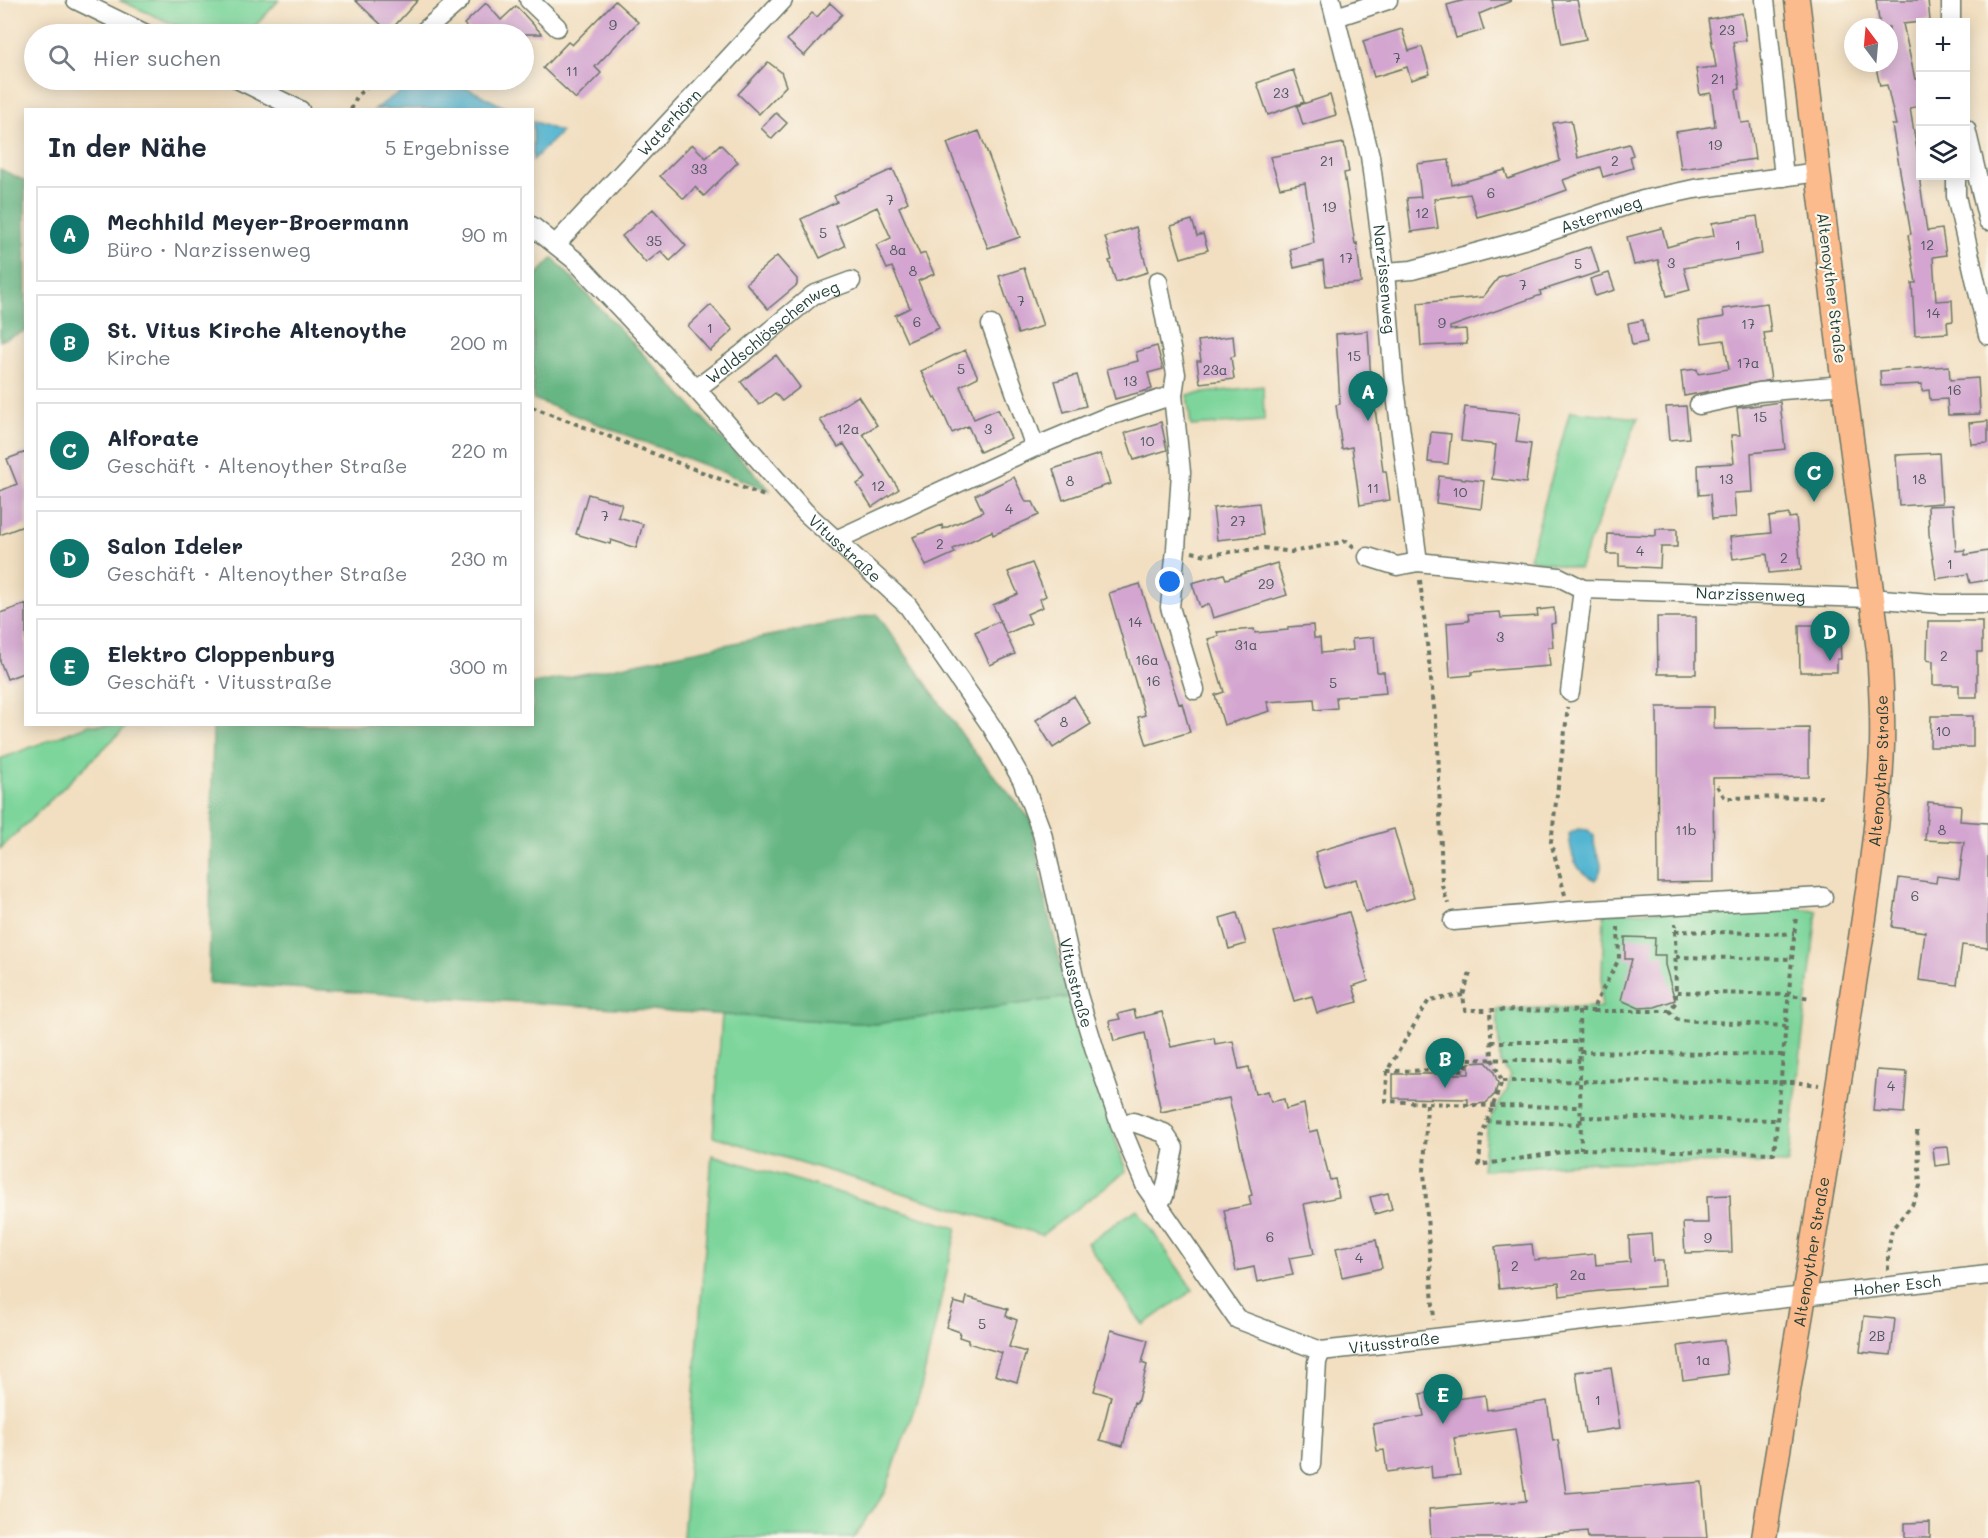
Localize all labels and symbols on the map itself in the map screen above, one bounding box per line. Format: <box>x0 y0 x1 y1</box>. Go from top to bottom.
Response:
house number: 9 <box>609 15 617 34</box>
north arrow <box>1844 18 1898 72</box>
house number: 23 <box>1719 20 1735 39</box>
house number: 7 <box>1393 48 1401 67</box>
house number: 11 <box>566 61 578 80</box>
house number: 21 <box>1711 69 1725 88</box>
house number: 23 <box>1273 83 1289 102</box>
street label: Waterhörn <box>632 84 705 160</box>
house number: 19 <box>1708 135 1722 154</box>
house number: 21 <box>1320 151 1334 170</box>
house number: 2 <box>1611 151 1619 170</box>
house number: 33 <box>691 159 707 178</box>
house number: 6 <box>1487 183 1495 202</box>
house number: 7 <box>886 190 894 209</box>
street label: Asternweg <box>1557 190 1644 237</box>
house number: 19 <box>1322 197 1336 216</box>
house number: 12 <box>1415 203 1429 222</box>
street label: Altenoyther Straße <box>1813 211 1852 365</box>
house number: 5 <box>819 223 827 242</box>
street label: Narzissenweg <box>1369 223 1401 335</box>
house number: 35 <box>646 231 662 250</box>
house number: 1 <box>1735 235 1741 254</box>
house number: 12 <box>1920 235 1934 254</box>
house number: 8a <box>889 240 907 259</box>
house number: 17 <box>1339 248 1353 267</box>
house number: 3 <box>1667 253 1675 272</box>
house number: 5 <box>1574 254 1582 273</box>
house number: 8 <box>909 261 917 280</box>
street label: Waldschlösschenweg <box>701 275 842 388</box>
house number: 7 <box>1519 275 1527 294</box>
house number: 7 <box>1017 291 1025 310</box>
house number: 14 <box>1926 303 1941 322</box>
house number: 6 <box>913 312 921 331</box>
house number: 9 <box>1438 313 1446 332</box>
house number: 17 <box>1741 314 1755 333</box>
house number: 1 <box>707 318 713 337</box>
house number: 15 <box>1347 346 1361 365</box>
house number: 17a <box>1737 353 1759 372</box>
house number: 5 <box>957 359 965 378</box>
house number: 23a <box>1203 360 1227 379</box>
house number: 13 <box>1123 371 1137 390</box>
pin: A <box>1348 372 1388 421</box>
house number: 16 <box>1947 380 1961 399</box>
house number: 15 <box>1753 407 1767 426</box>
house number: 12a <box>837 419 859 438</box>
house number: 3 <box>984 419 992 438</box>
house number: 10 <box>1140 431 1155 450</box>
pin: C <box>1794 452 1834 502</box>
house number: 13 <box>1719 469 1733 488</box>
house number: 18 <box>1912 469 1926 488</box>
house number: 8 <box>1066 471 1074 490</box>
house number: 12 <box>871 476 885 495</box>
house number: 11 <box>1367 478 1379 497</box>
house number: 10 <box>1453 482 1468 501</box>
house number: 4 <box>1005 499 1014 518</box>
house number: 7 <box>601 506 609 525</box>
street label: Vitusstraße <box>804 509 886 587</box>
house number: 27 <box>1230 511 1246 530</box>
house number: 2 <box>936 534 944 553</box>
house number: 4 <box>1636 541 1645 560</box>
house number: 2 <box>1780 548 1788 567</box>
house number: 1 <box>1947 554 1953 573</box>
your location <box>1155 567 1184 596</box>
house number: 29 <box>1258 574 1274 593</box>
street label: Narzissenweg <box>1695 582 1806 606</box>
house number: 14 <box>1128 612 1143 631</box>
pin: D <box>1810 612 1850 661</box>
house number: 3 <box>1496 627 1504 646</box>
house number: 31a <box>1234 635 1258 654</box>
house number: 2 <box>1940 646 1948 665</box>
house number: 16a <box>1135 650 1159 669</box>
house number: 16 <box>1146 671 1160 690</box>
house number: 5 <box>1329 673 1337 692</box>
street label: Altenoyther Straße <box>1863 695 1892 848</box>
house number: 8 <box>1060 712 1068 731</box>
house number: 10 <box>1936 721 1951 740</box>
house number: 11b <box>1675 820 1697 839</box>
house number: 8 <box>1938 820 1946 839</box>
house number: 6 <box>1911 886 1919 905</box>
street label: Vitusstraße <box>1056 936 1098 1030</box>
pin: B <box>1426 1038 1464 1088</box>
house number: 4 <box>1887 1076 1896 1095</box>
street label: Altenoyther Straße <box>1788 1175 1834 1329</box>
house number: 6 <box>1266 1227 1274 1246</box>
house number: 9 <box>1704 1228 1712 1247</box>
house number: 4 <box>1355 1248 1364 1267</box>
house number: 2 <box>1511 1256 1519 1275</box>
house number: 2a <box>1570 1265 1586 1284</box>
street label: Hoher Esch <box>1852 1269 1942 1300</box>
house number: 5 <box>978 1314 986 1333</box>
house number: 2B <box>1869 1326 1885 1345</box>
street label: Vitusstraße <box>1347 1327 1441 1358</box>
house number: 1a <box>1696 1350 1710 1369</box>
pin: E <box>1424 1374 1462 1424</box>
house number: 1 <box>1595 1390 1601 1409</box>

